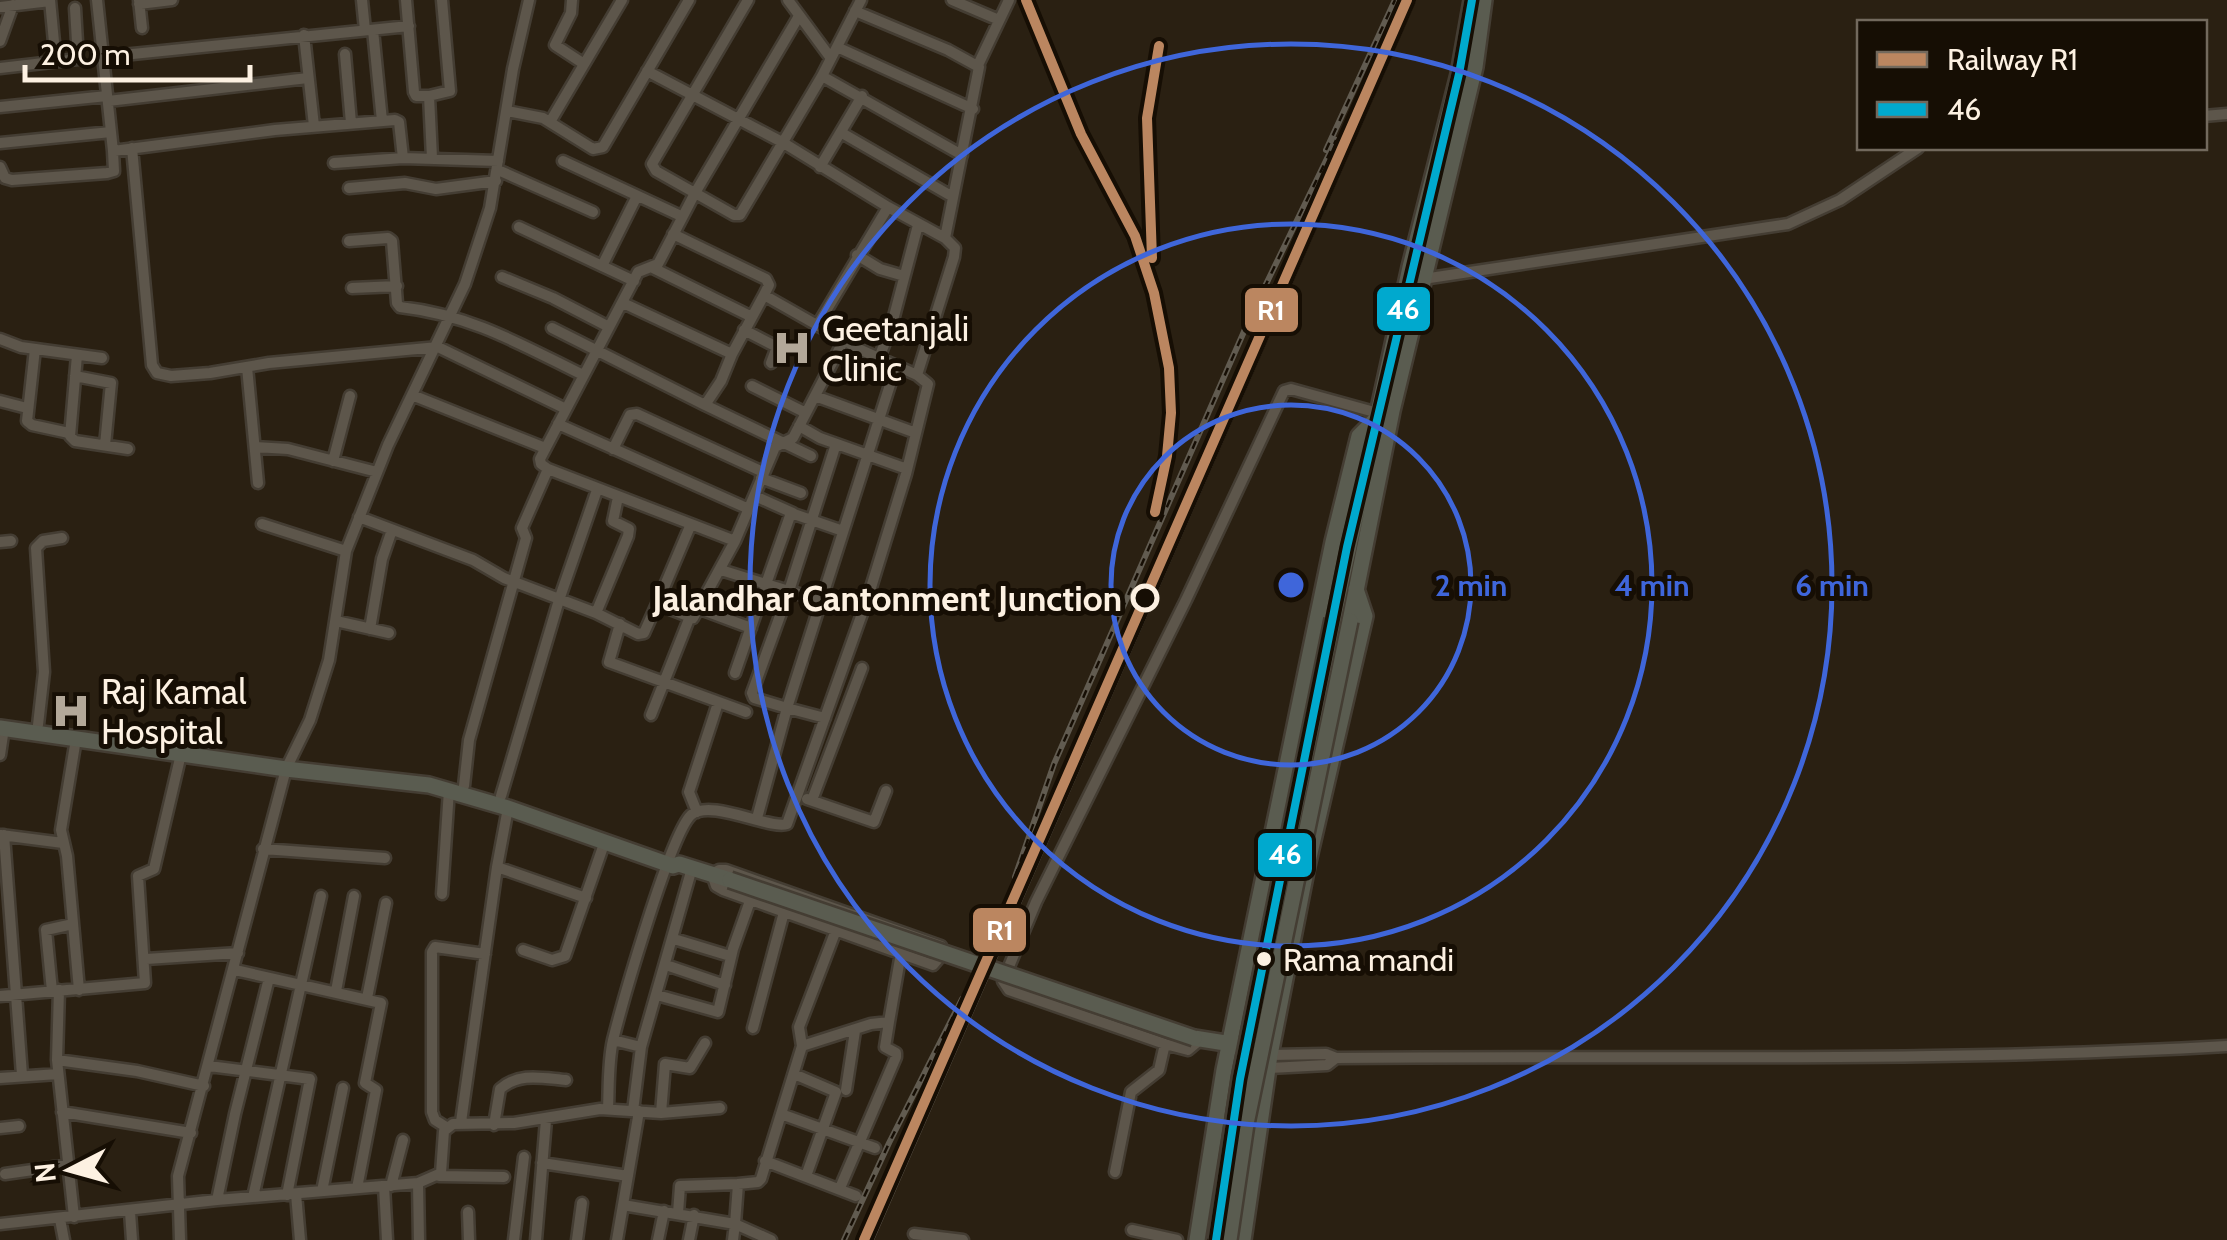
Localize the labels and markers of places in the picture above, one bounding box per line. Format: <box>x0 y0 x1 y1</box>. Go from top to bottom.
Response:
place label: Geetanjali Clinic <box>822 307 969 390</box>
hospital icon: Geetanjali Clinic <box>771 327 813 369</box>
centre of rings <box>1273 567 1309 603</box>
place label: Jalandhar Cantonment Junction <box>652 577 1122 620</box>
marker: Jalandhar Cantonment Junction <box>1132 585 1158 611</box>
place label: Raj Kamal Hospital <box>101 670 247 753</box>
hospital icon: Raj Kamal Hospital <box>50 690 92 732</box>
place label: Rama mandi <box>1283 940 1454 979</box>
marker: Rama mandi <box>1254 949 1274 969</box>

